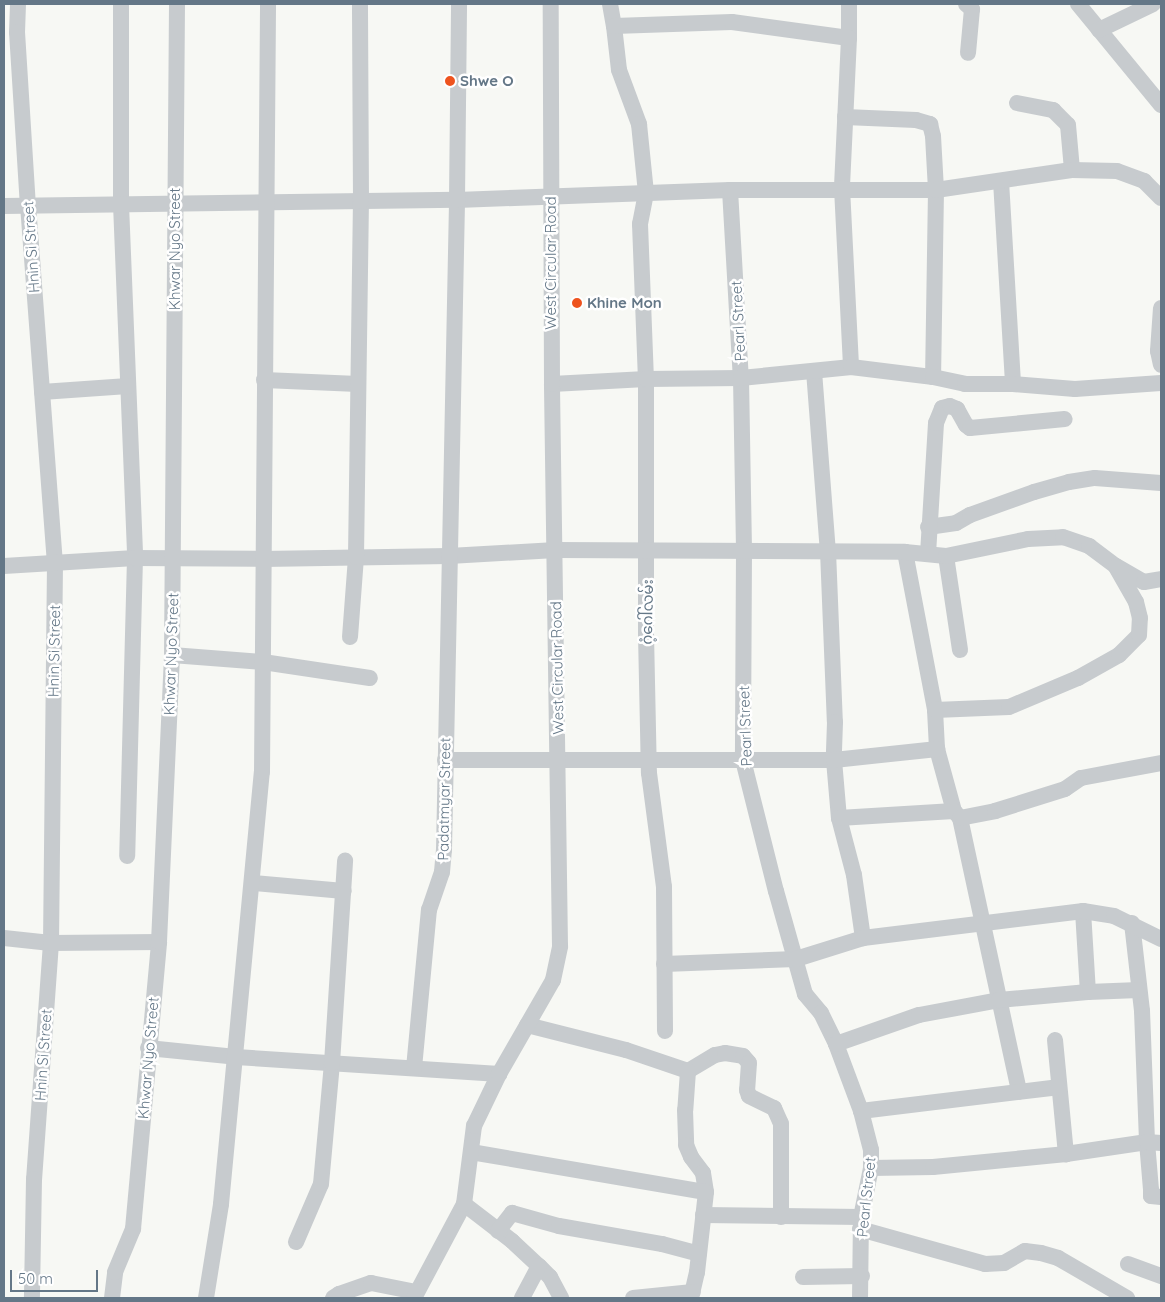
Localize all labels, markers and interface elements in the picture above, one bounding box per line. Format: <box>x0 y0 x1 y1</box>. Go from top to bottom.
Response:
place label: Shwe O <box>460 72 514 90</box>
marker: Shwe O <box>444 75 456 87</box>
street label: Khwar Nyo Street <box>166 188 184 310</box>
street label: West Circular Road <box>542 196 560 330</box>
street label: Hnin Si Street <box>19 200 43 294</box>
street label: Pearl Street <box>727 280 749 362</box>
place label: Khine Mon <box>587 294 662 312</box>
marker: Khine Mon <box>571 297 583 309</box>
street label: ဂံ့ဂေါ်လမ်း <box>637 579 657 645</box>
street label: Khwar Nyo Street <box>160 592 182 716</box>
street label: West Circular Road <box>547 601 567 735</box>
street label: Hnin Si Street <box>44 605 64 697</box>
street label: Pearl Street <box>735 685 755 767</box>
street label: Padatmyar Street <box>434 737 454 861</box>
street label: Khwar Nyo Street <box>134 996 162 1120</box>
street label: Hnin Si Street <box>31 1008 55 1102</box>
street label: Pearl Street <box>853 1156 879 1238</box>
scale bar <box>12 1260 100 1292</box>
text: 50 m <box>18 1269 53 1288</box>

